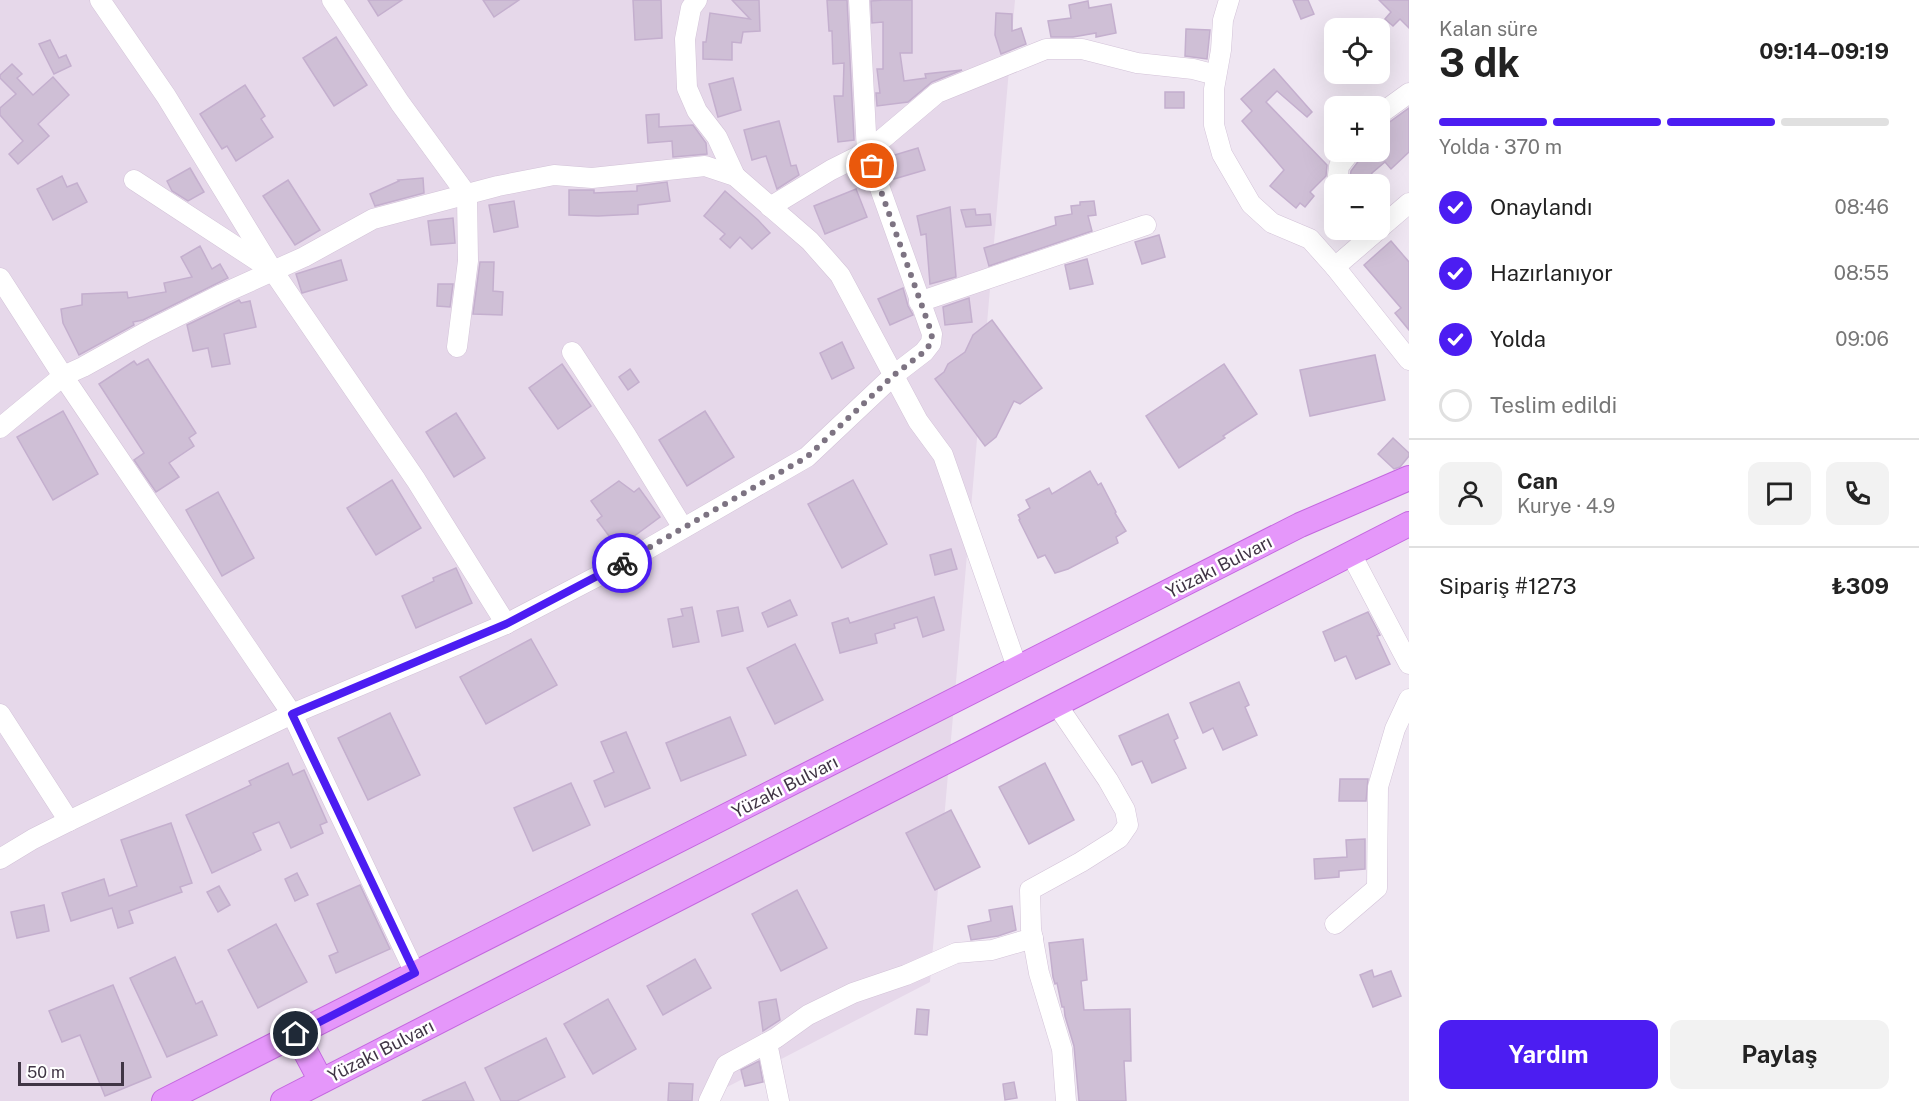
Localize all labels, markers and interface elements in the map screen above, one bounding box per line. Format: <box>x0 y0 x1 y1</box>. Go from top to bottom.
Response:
text: Kalan süre <box>1439 17 1538 41</box>
map controls <box>1324 18 1390 240</box>
button: locate <box>1324 18 1390 84</box>
text: 09:14–09:19 <box>1759 38 1889 64</box>
text: 3 dk <box>1439 40 1520 86</box>
button: + <box>1324 96 1390 162</box>
text: Yolda · 370 m <box>1439 135 1562 159</box>
pin <box>846 140 897 191</box>
icon: bag <box>855 149 888 182</box>
button: − <box>1324 174 1390 240</box>
icon: check <box>1439 191 1472 224</box>
text: Onaylandı <box>1490 194 1592 220</box>
text: 08:46 <box>1835 195 1889 219</box>
icon: check <box>1439 257 1472 290</box>
text: Hazırlanıyor <box>1490 260 1613 286</box>
text: 08:55 <box>1834 261 1889 285</box>
icon: check <box>1439 323 1472 356</box>
text: Yolda <box>1490 326 1546 352</box>
text: 09:06 <box>1835 327 1889 351</box>
text: Teslim edildi <box>1490 392 1617 418</box>
button: person <box>1439 462 1502 525</box>
button: chat <box>1748 462 1811 525</box>
button: phone <box>1826 462 1889 525</box>
text: Can <box>1517 468 1558 494</box>
text: Kurye · 4.9 <box>1517 494 1615 518</box>
street label: Yüzakı Bulvarı <box>1162 531 1275 602</box>
courier <box>592 533 652 593</box>
icon: bike <box>606 547 639 580</box>
text: Sipariş #1273 <box>1439 573 1577 599</box>
text: ₺309 <box>1831 573 1889 599</box>
street label: Yüzakı Bulvarı <box>728 751 841 822</box>
pin <box>270 1008 321 1059</box>
street label: Yüzakı Bulvarı <box>324 1015 437 1086</box>
icon: home <box>279 1017 312 1050</box>
button: Yardım <box>1439 1020 1658 1089</box>
button: Paylaş <box>1670 1020 1889 1089</box>
scale bar <box>18 1059 124 1086</box>
text: 50 m <box>27 1063 65 1082</box>

